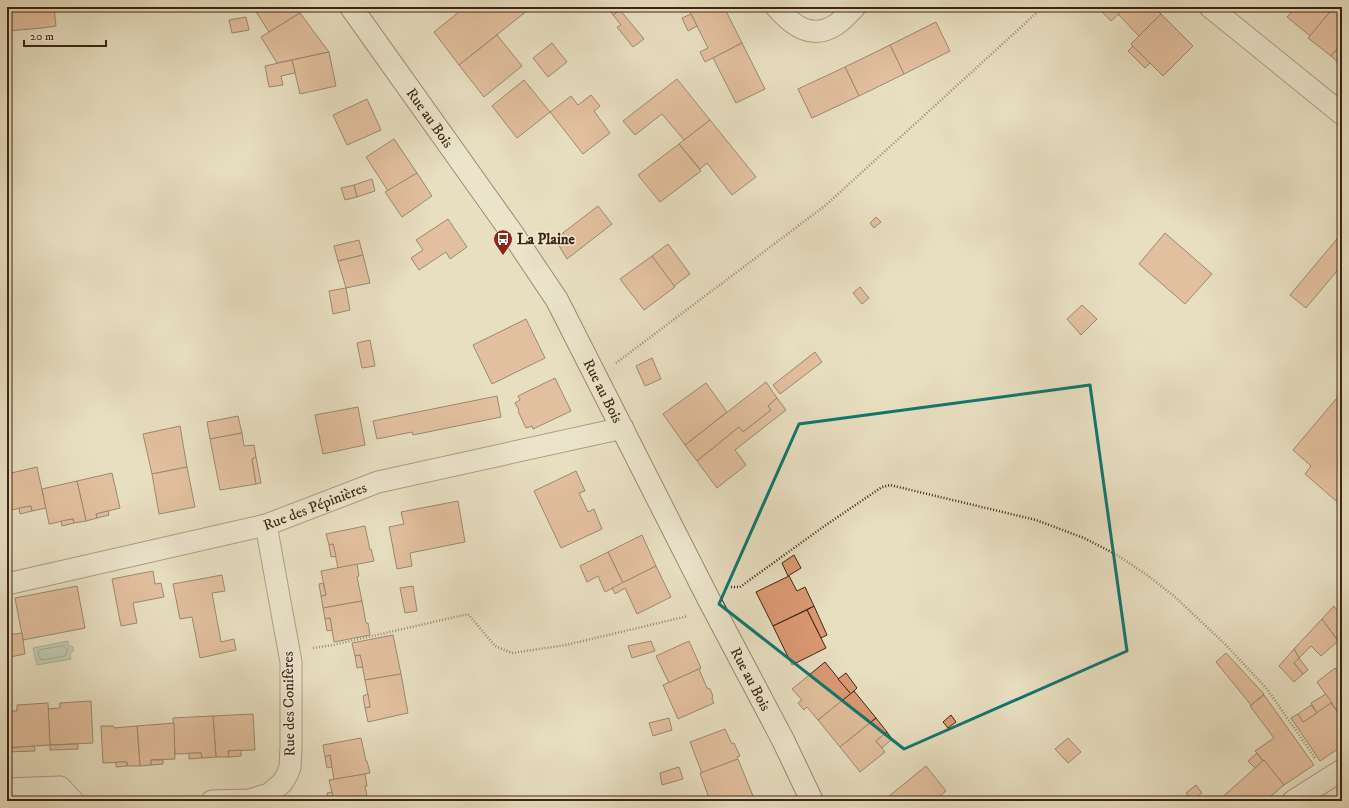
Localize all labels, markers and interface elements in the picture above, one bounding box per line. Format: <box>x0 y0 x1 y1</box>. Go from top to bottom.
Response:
scale bar <box>24 22 106 48</box>
text: 20 m <box>30 29 54 44</box>
street label: Rue au Bois <box>402 84 458 151</box>
bus stop icon: La Plaine <box>492 228 514 256</box>
place label: La Plaine <box>517 230 576 249</box>
street label: Rue au Bois <box>579 356 627 426</box>
street label: Rue des Pépinières <box>260 478 369 535</box>
street label: Rue au Bois <box>726 644 775 714</box>
street label: Rue des Conifères <box>279 651 299 757</box>

